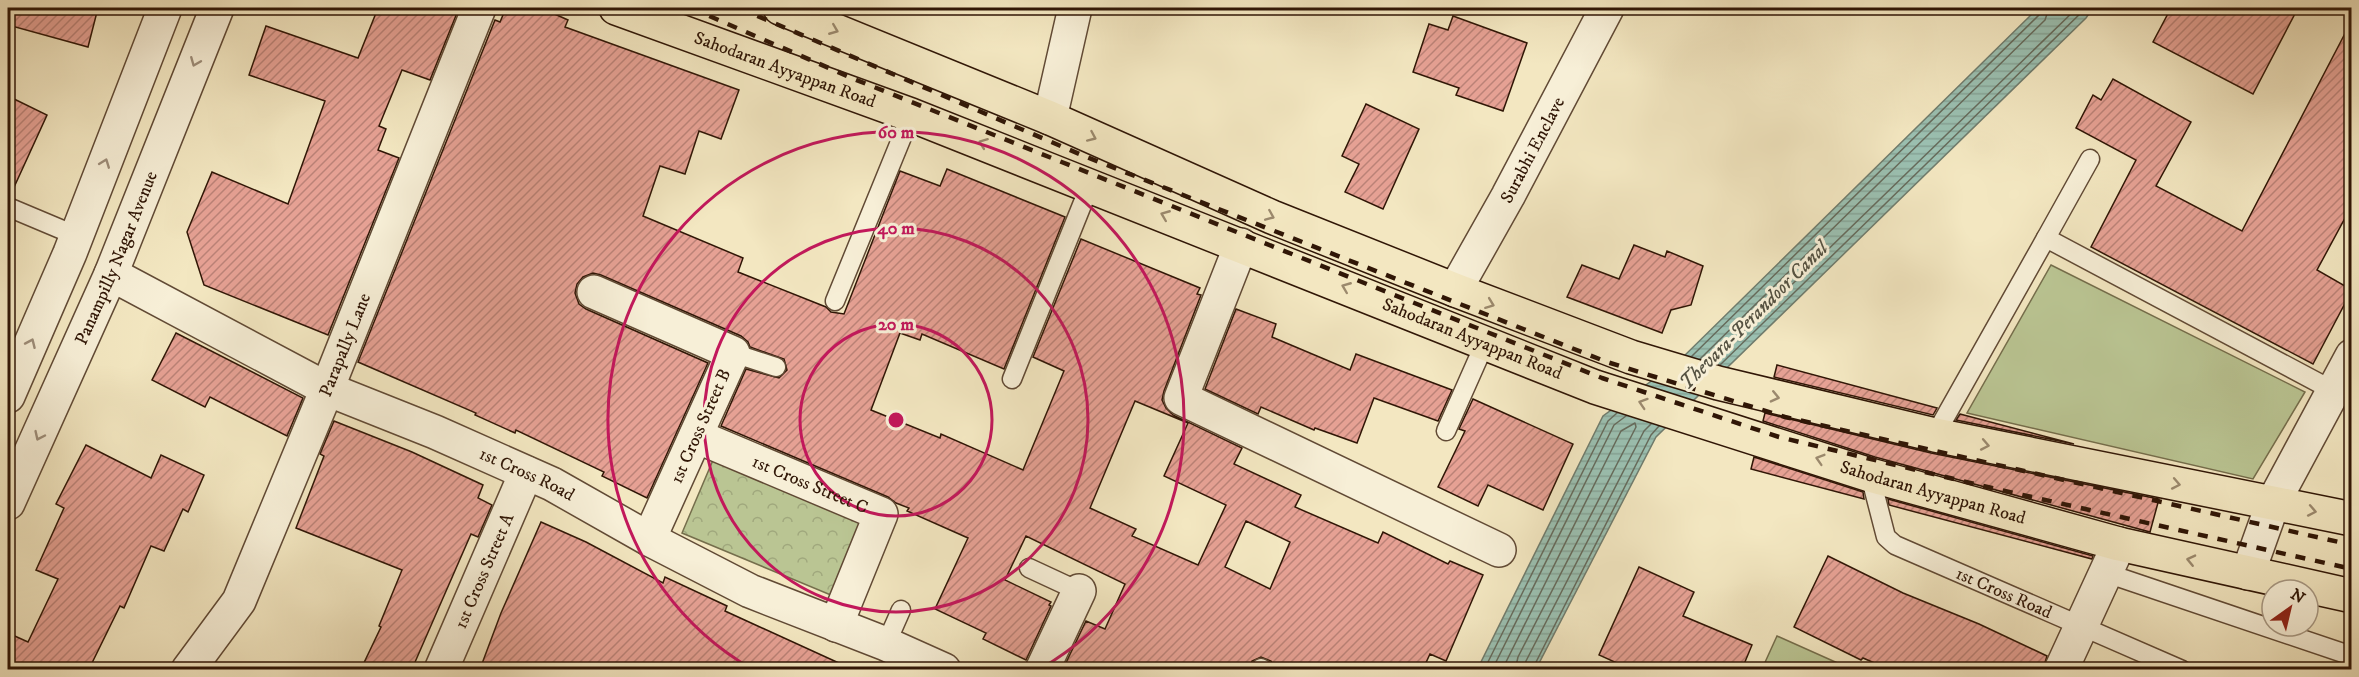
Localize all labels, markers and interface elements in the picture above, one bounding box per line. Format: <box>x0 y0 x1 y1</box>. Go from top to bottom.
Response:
one-way arrow <box>828 23 839 35</box>
street label: Sahodaran Ayyappan Road <box>691 27 879 113</box>
one-way arrow <box>190 56 202 67</box>
street label: Surabhi Enclave <box>1496 93 1570 207</box>
text: 60 m <box>878 122 915 144</box>
one-way arrow <box>1085 130 1096 142</box>
one-way arrow <box>978 138 989 151</box>
one-way arrow <box>98 158 111 168</box>
street label: Panampilly Nagar Avenue <box>71 168 163 348</box>
one-way arrow <box>1264 209 1275 221</box>
one-way arrow <box>1160 210 1171 222</box>
text: 40 m <box>876 218 915 240</box>
water label: Thevara-Perandoor Canal <box>1674 235 1835 396</box>
one-way arrow <box>1341 282 1352 294</box>
street label: Parapally Lane <box>315 290 376 400</box>
street label: Sahodaran Ayyappan Road <box>1379 294 1565 385</box>
one-way arrow <box>1484 296 1495 309</box>
text: 20 m <box>878 314 914 336</box>
one-way arrow <box>24 338 36 349</box>
street label: 1st Cross Street B <box>666 366 736 487</box>
one-way arrow <box>1770 389 1780 402</box>
one-way arrow <box>1638 397 1649 410</box>
centre of rings <box>886 410 906 430</box>
one-way arrow <box>34 429 46 440</box>
one-way arrow <box>1980 438 1990 451</box>
street label: 1st Cross Road <box>475 443 578 506</box>
street label: 1st Cross Street C <box>748 451 871 519</box>
one-way arrow <box>1815 454 1826 466</box>
street label: Sahodaran Ayyappan Road <box>1837 456 2028 530</box>
one-way arrow <box>2171 477 2181 490</box>
one-way arrow <box>2307 504 2317 517</box>
street label: 1st Cross Street A <box>450 510 519 632</box>
one-way arrow <box>2186 554 2196 567</box>
street label: 1st Cross Road <box>1952 563 2055 624</box>
north arrow <box>2260 578 2320 638</box>
text: N <box>2287 584 2309 608</box>

